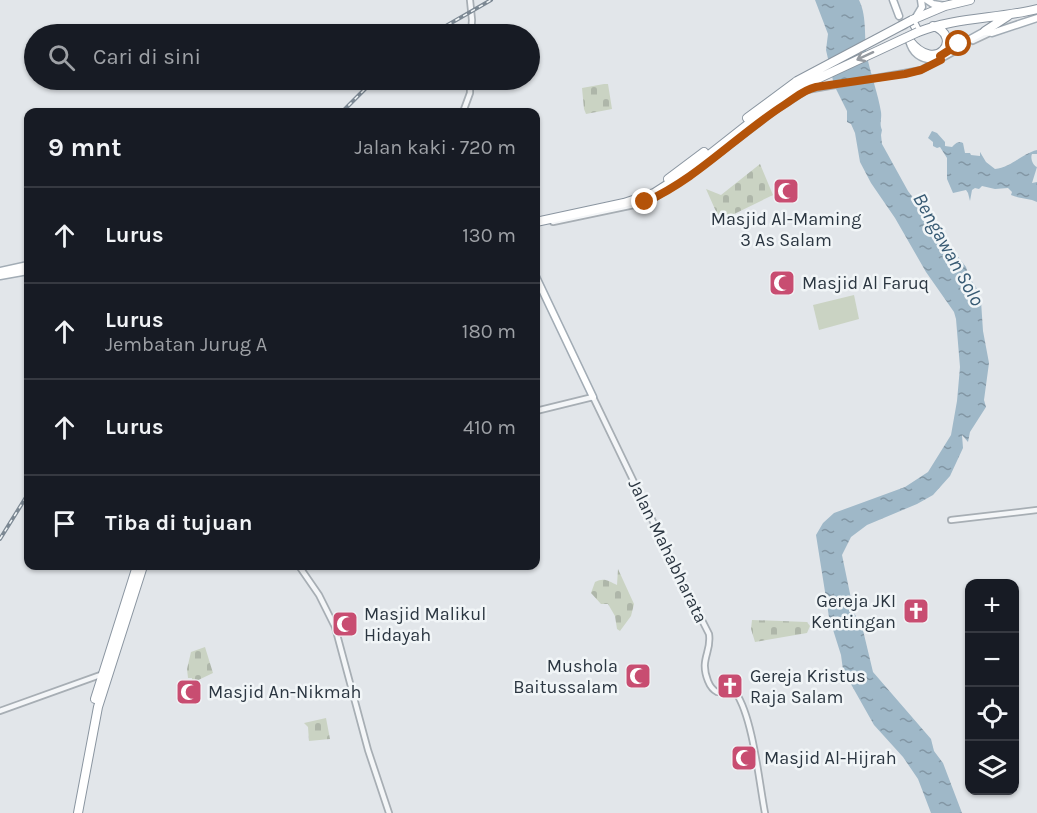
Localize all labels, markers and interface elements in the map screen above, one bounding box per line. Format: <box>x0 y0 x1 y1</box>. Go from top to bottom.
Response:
search box <box>24 24 540 90</box>
route start <box>945 30 971 56</box>
icon: search <box>45 41 78 74</box>
text: Cari di sini <box>93 44 201 70</box>
one-way arrow <box>857 51 875 63</box>
text: 9 mnt <box>48 132 122 163</box>
text: Jalan kaki · 720 m <box>355 136 516 159</box>
mosque icon: Masjid Al-Maming 3 As Salam <box>771 176 801 206</box>
route end <box>631 188 657 214</box>
water label: Bengawan Solo <box>908 189 989 310</box>
place label: Masjid Al-Maming 3 As Salam <box>711 208 861 251</box>
icon: ahead <box>48 219 81 252</box>
text: Lurus <box>105 222 164 248</box>
text: 130 m <box>462 224 516 247</box>
mosque icon: Masjid Al Faruq <box>767 268 797 298</box>
place label: Masjid Al Faruq <box>802 272 929 294</box>
text: Lurus <box>105 307 164 333</box>
icon: ahead <box>48 315 81 348</box>
text: 180 m <box>462 320 516 343</box>
text: Jembatan Jurug A <box>105 333 267 356</box>
icon: ahead <box>48 411 81 444</box>
text: Lurus <box>105 414 164 440</box>
text: 410 m <box>463 416 516 439</box>
street label: Jalan Mahabharata <box>624 475 712 627</box>
icon: arrive <box>48 507 81 540</box>
text: Tiba di tujuan <box>105 510 252 536</box>
map controls <box>965 579 1019 795</box>
button: + <box>965 579 1019 633</box>
place label: Gereja JKI Kentingan <box>811 590 896 633</box>
church icon: Gereja JKI Kentingan <box>901 596 931 626</box>
place label: Masjid Malikul Hidayah <box>364 603 486 646</box>
mosque icon: Masjid Malikul Hidayah <box>330 609 360 639</box>
button: − <box>965 633 1019 687</box>
place label: Mushola Baitussalam <box>513 655 618 698</box>
mosque icon: Mushola Baitussalam <box>623 661 653 691</box>
place label: Gereja Kristus Raja Salam <box>750 665 866 708</box>
church icon: Gereja Kristus Raja Salam <box>715 671 745 701</box>
mosque icon: Masjid An-Nikmah <box>174 677 204 707</box>
place label: Masjid An-Nikmah <box>208 681 361 703</box>
button: locate <box>965 687 1019 741</box>
button: layers <box>965 741 1019 795</box>
mosque icon: Masjid Al-Hijrah <box>729 743 759 773</box>
place label: Masjid Al-Hijrah <box>764 747 897 769</box>

